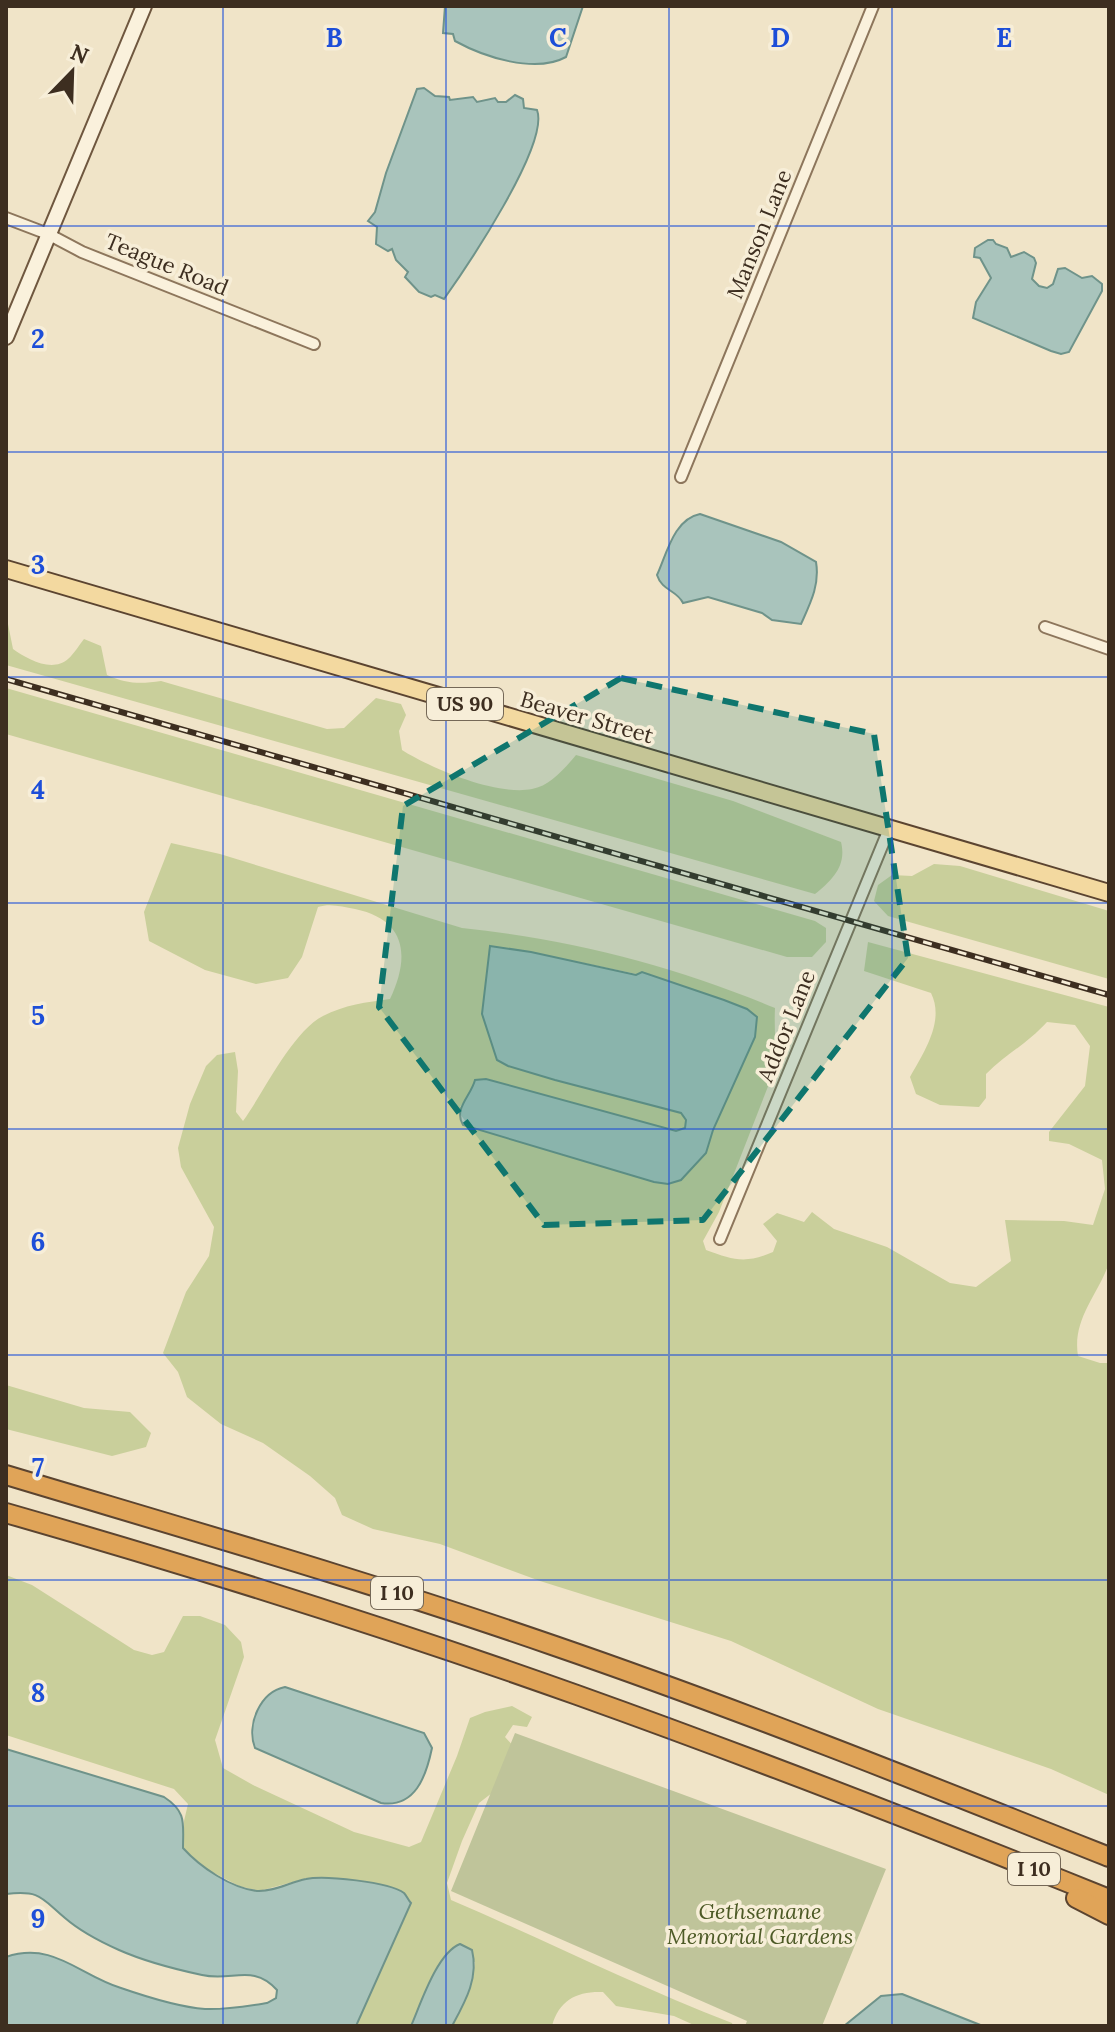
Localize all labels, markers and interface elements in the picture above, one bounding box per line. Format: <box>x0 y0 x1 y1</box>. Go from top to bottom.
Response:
text: B <box>325 21 343 54</box>
text: C <box>549 21 567 54</box>
text: D <box>770 21 790 54</box>
text: E <box>996 21 1012 54</box>
north arrow <box>32 32 112 112</box>
text: N <box>67 37 93 70</box>
street label: Manson Lane <box>720 165 798 303</box>
street label: Teague Road <box>101 227 233 301</box>
text: 2 <box>31 322 45 355</box>
text: 3 <box>31 548 45 581</box>
street label: Beaver Street <box>517 685 657 750</box>
road number: US 90 <box>427 688 503 720</box>
text: 4 <box>31 773 45 806</box>
street label: Addor Lane <box>751 966 821 1087</box>
text: 5 <box>31 999 45 1032</box>
text: 6 <box>31 1225 45 1258</box>
text: 7 <box>32 1451 44 1484</box>
road number: I 10 <box>371 1577 423 1609</box>
text: 8 <box>31 1676 45 1709</box>
road number: I 10 <box>1008 1853 1060 1885</box>
park label: Gethsemane Memorial Gardens <box>667 1897 853 1950</box>
text: 9 <box>31 1902 45 1935</box>

